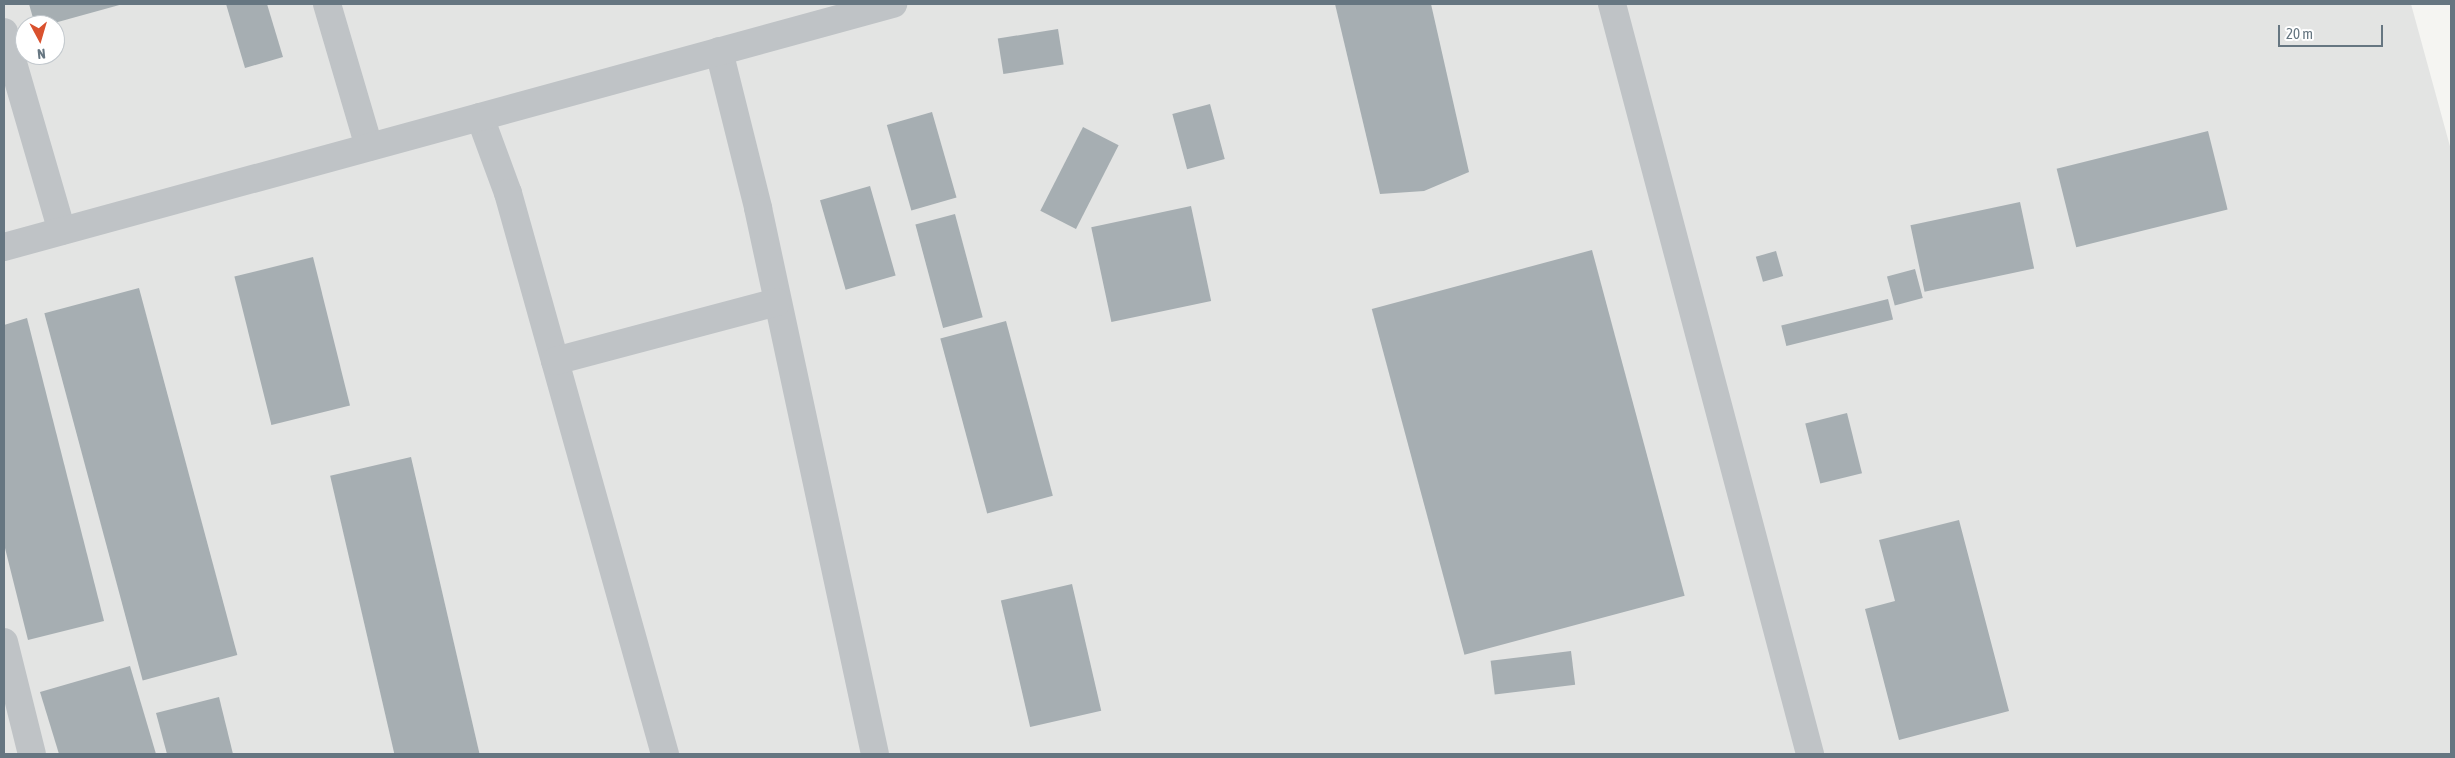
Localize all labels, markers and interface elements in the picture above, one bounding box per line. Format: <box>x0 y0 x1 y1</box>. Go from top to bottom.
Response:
north arrow <box>15 15 65 65</box>
scale bar <box>2280 15 2385 47</box>
text: 20 m <box>2286 25 2313 42</box>
text: N <box>37 46 46 62</box>

